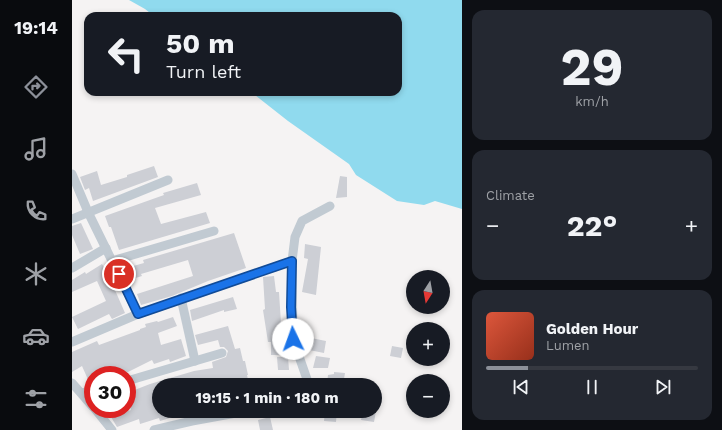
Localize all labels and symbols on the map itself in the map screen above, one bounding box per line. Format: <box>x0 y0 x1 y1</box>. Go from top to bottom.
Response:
pin <box>102 257 136 291</box>
north arrow <box>406 270 450 314</box>
position arrow <box>272 318 314 360</box>
speed limit sign: 30 <box>84 366 136 418</box>

